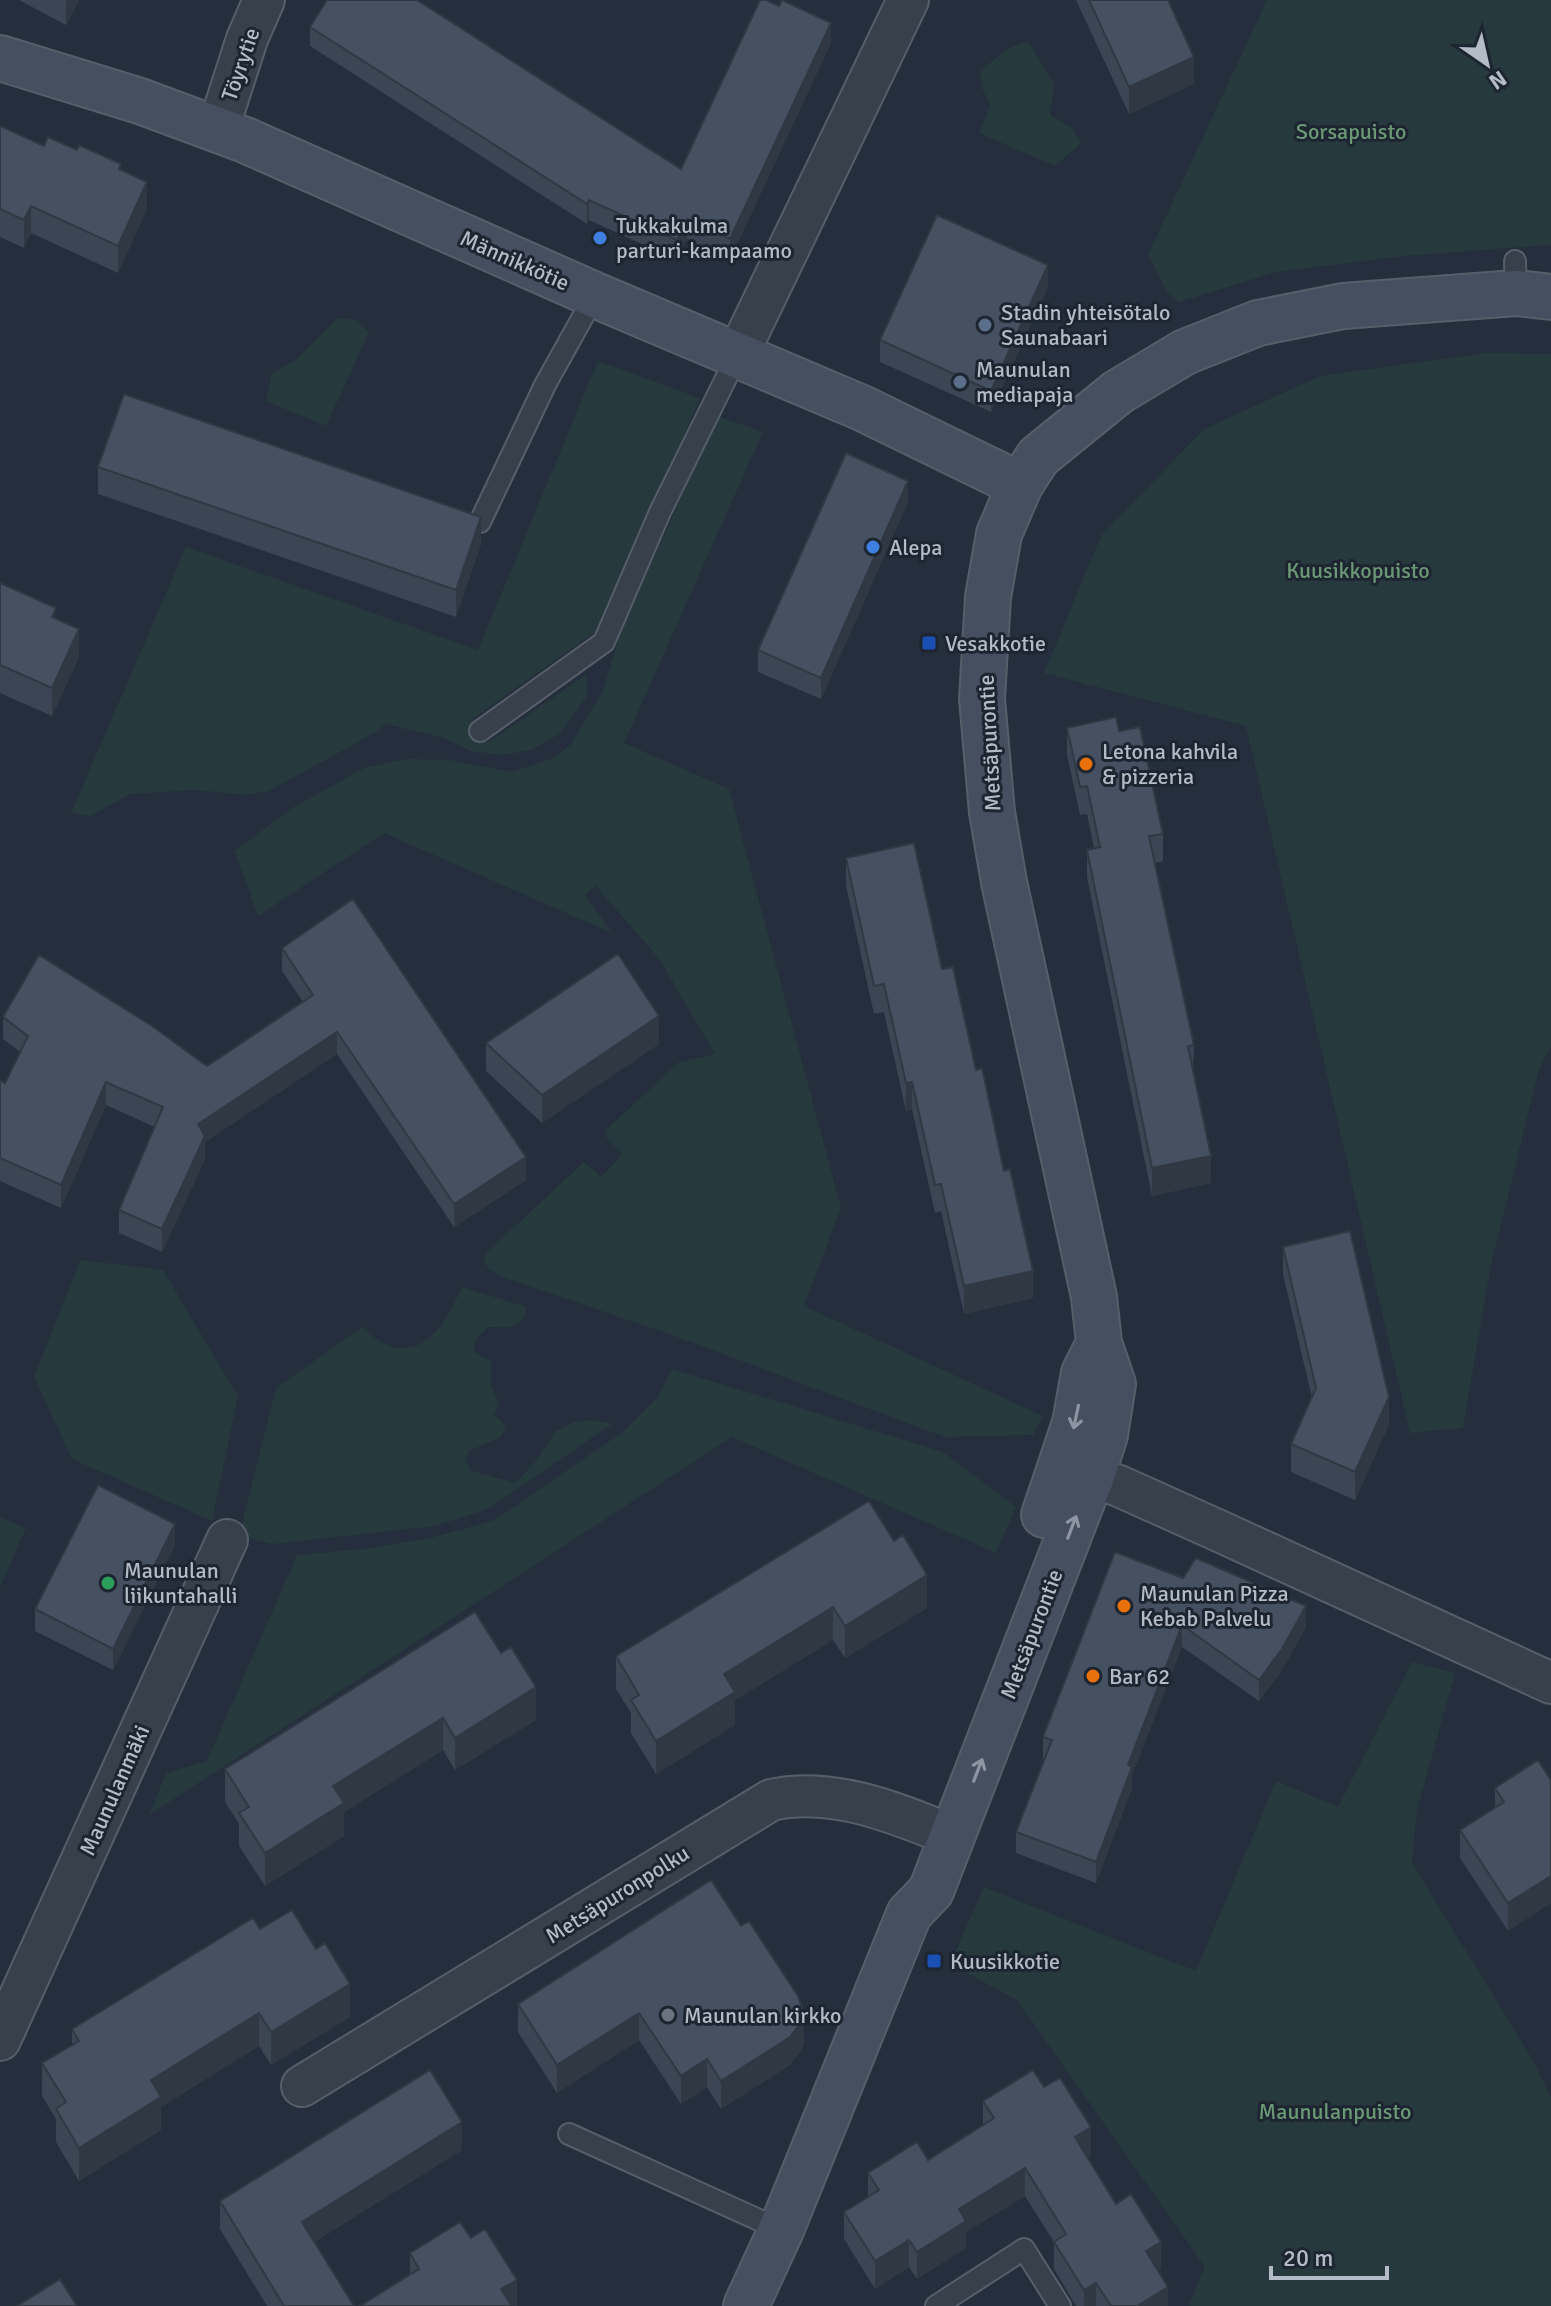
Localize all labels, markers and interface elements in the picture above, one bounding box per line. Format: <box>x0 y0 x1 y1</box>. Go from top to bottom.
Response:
street label: Töyrytie <box>215 24 265 104</box>
north arrow <box>1447 24 1527 104</box>
text: N <box>1484 65 1512 96</box>
park label: Sorsapuisto <box>1296 118 1406 145</box>
place label: Tukkakulma parturi-kampaamo <box>616 212 792 264</box>
street label: Männikkötie <box>456 224 574 297</box>
marker: Tukkakulma parturi-kampaamo <box>591 229 609 247</box>
place label: Stadin yhteisötalo Saunabaari <box>1001 299 1171 351</box>
marker: Stadin yhteisötalo Saunabaari <box>976 316 994 334</box>
place label: Maunulan mediapaja <box>976 356 1073 408</box>
marker: Maunulan mediapaja <box>951 373 969 391</box>
place label: Alepa <box>889 534 942 561</box>
marker: Alepa <box>864 538 882 556</box>
park label: Kuusikkopuisto <box>1286 557 1430 584</box>
place label: Vesakkotie <box>945 630 1046 657</box>
marker: Vesakkotie <box>920 634 938 652</box>
street label: Metsäpurontie <box>972 674 1007 812</box>
place label: Letona kahvila & pizzeria <box>1102 738 1238 790</box>
marker: Letona kahvila & pizzeria <box>1077 755 1095 773</box>
one-way arrow <box>1068 1404 1083 1429</box>
one-way arrow <box>1066 1515 1080 1540</box>
place label: Maunulan liikuntahalli <box>124 1557 238 1609</box>
street label: Metsäpurontie <box>994 1565 1069 1703</box>
marker: Maunulan liikuntahalli <box>99 1574 117 1592</box>
place label: Maunulan Pizza Kebab Palvelu <box>1140 1580 1289 1632</box>
marker: Maunulan Pizza Kebab Palvelu <box>1115 1597 1133 1615</box>
place label: Bar 62 <box>1109 1663 1170 1690</box>
marker: Bar 62 <box>1084 1667 1102 1685</box>
street label: Maunulanmäki <box>74 1721 155 1860</box>
one-way arrow <box>972 1758 986 1783</box>
street label: Metsäpuronpolku <box>540 1839 694 1949</box>
place label: Kuusikkotie <box>950 1948 1060 1975</box>
marker: Kuusikkotie <box>925 1952 943 1970</box>
place label: Maunulan kirkko <box>684 2002 842 2029</box>
marker: Maunulan kirkko <box>659 2006 677 2024</box>
park label: Maunulanpuisto <box>1259 2098 1411 2125</box>
scale bar <box>1271 2230 1387 2280</box>
text: 20 m <box>1283 2243 1333 2273</box>

